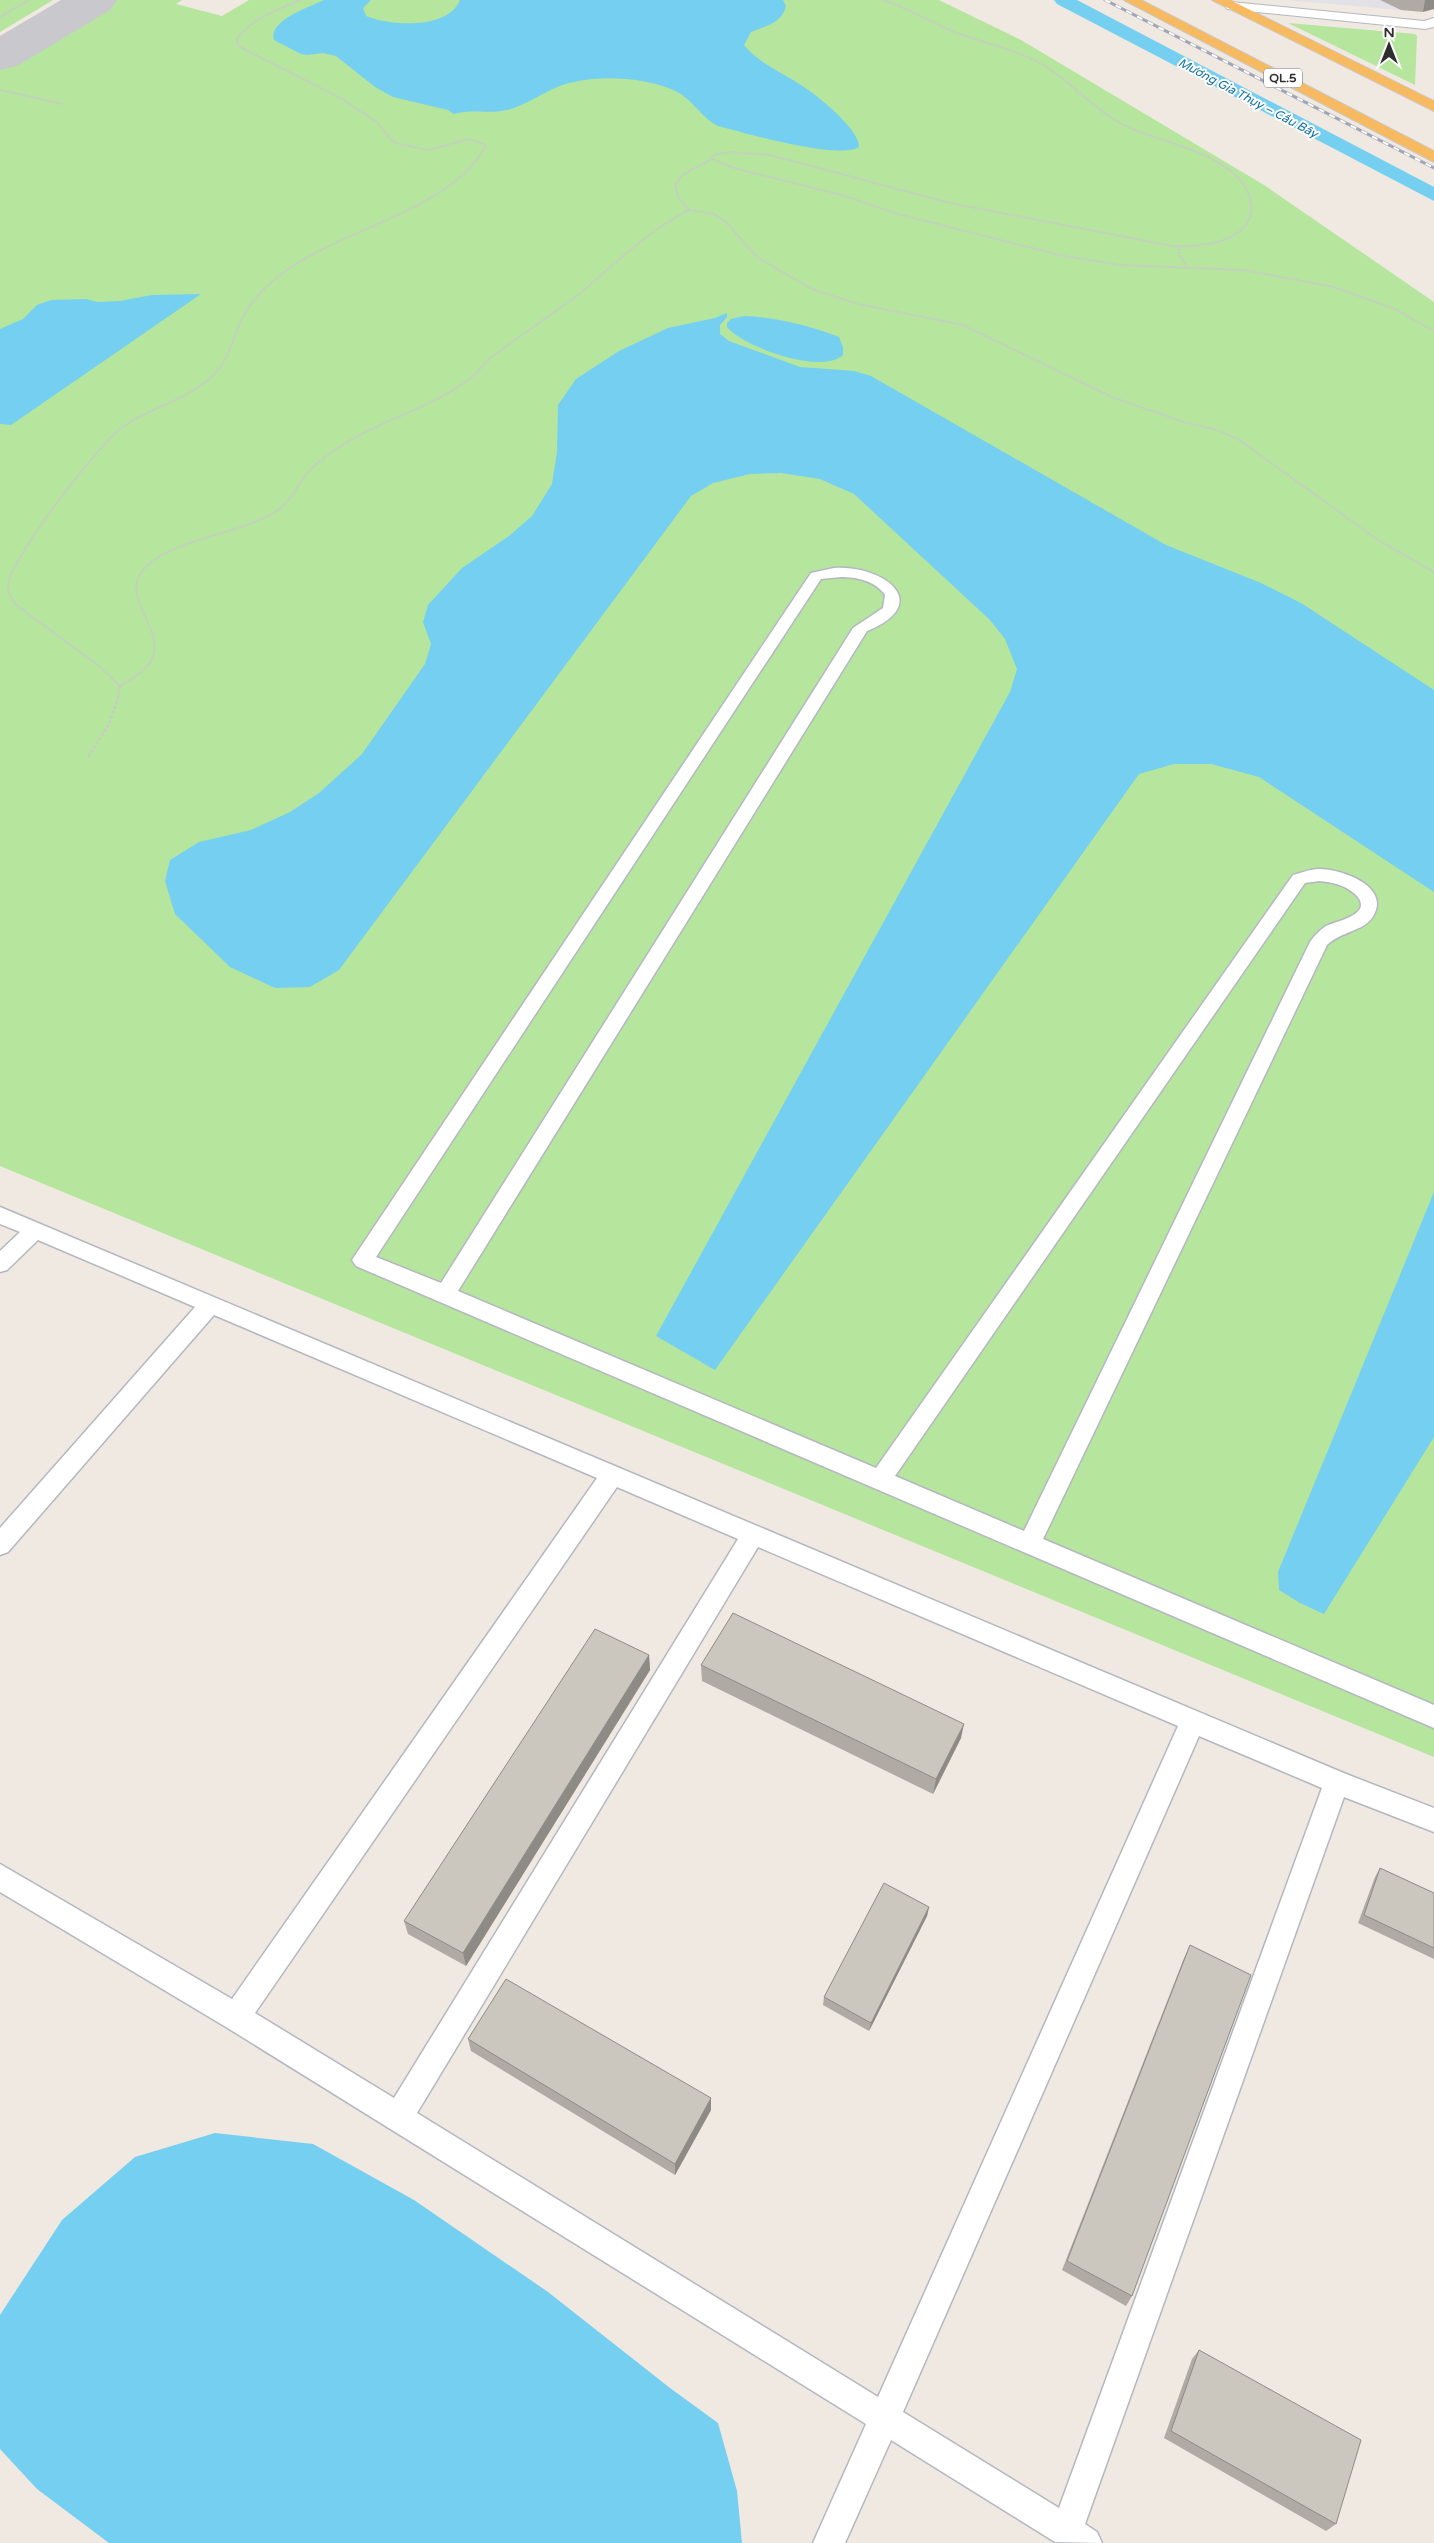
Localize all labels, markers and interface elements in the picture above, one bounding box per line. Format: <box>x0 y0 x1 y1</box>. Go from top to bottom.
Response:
north arrow <box>1364 20 1414 70</box>
text: N <box>1383 24 1395 41</box>
water label: Mương Gia Thụy – Cầu Bây <box>1176 55 1321 141</box>
road number: QL.5 <box>1264 68 1302 88</box>

